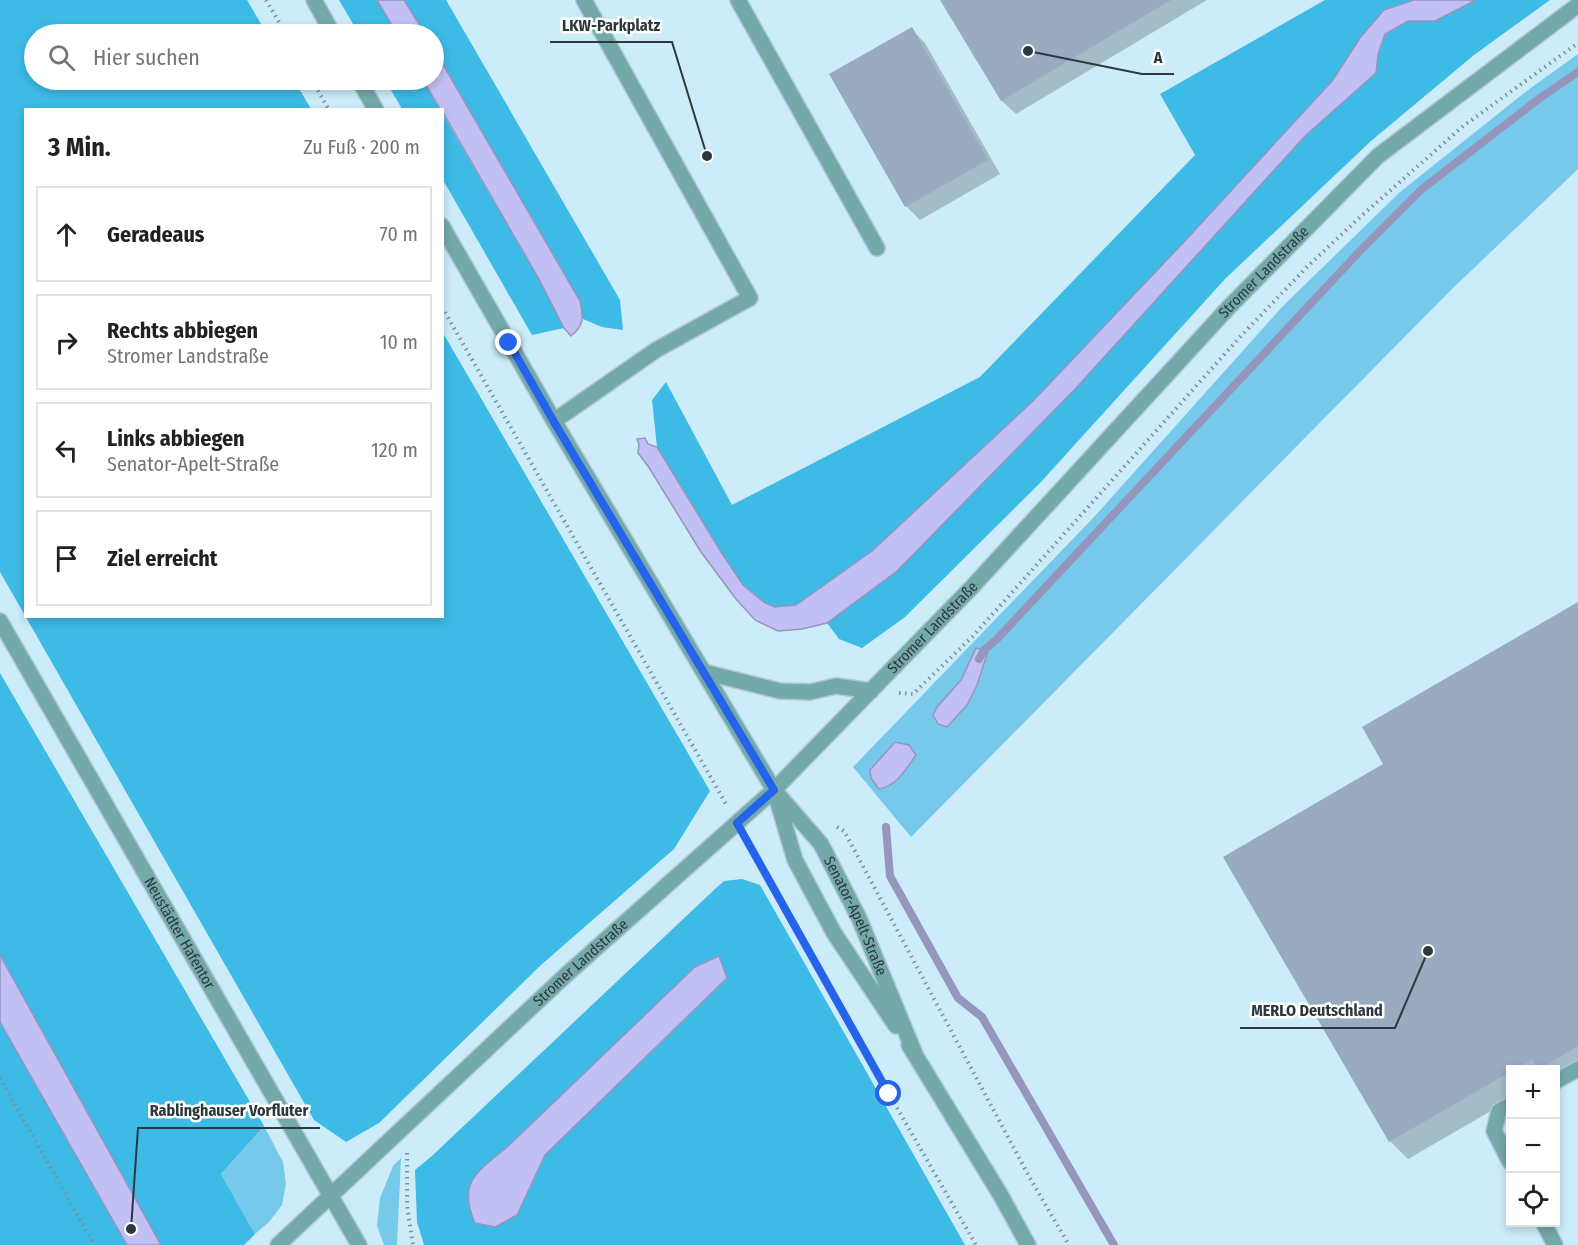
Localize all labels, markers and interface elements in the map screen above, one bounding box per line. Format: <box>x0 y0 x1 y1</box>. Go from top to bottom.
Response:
callout: LKW-Parkplatz <box>550 8 672 42</box>
text: LKW-Parkplatz <box>562 16 660 35</box>
search box <box>24 24 444 90</box>
callout: A <box>1142 40 1174 74</box>
icon: search <box>45 41 78 74</box>
text: Hier suchen <box>93 44 200 71</box>
text: A <box>1153 48 1163 67</box>
text: 3 Min. <box>48 132 111 163</box>
text: Zu Fuß · 200 m <box>303 135 420 159</box>
icon: ahead <box>50 218 83 251</box>
text: Geradeaus <box>107 221 204 248</box>
text: 70 m <box>380 222 418 246</box>
street label: Stromer Landstraße <box>1215 222 1313 322</box>
text: Rechts abbiegen <box>107 317 258 344</box>
icon: right <box>50 326 83 359</box>
route end <box>495 329 521 355</box>
text: 10 m <box>380 330 418 354</box>
text: Stromer Landstraße <box>107 344 269 368</box>
text: Links abbiegen <box>107 425 245 452</box>
icon: left <box>50 434 83 467</box>
text: 120 m <box>371 438 418 462</box>
text: Senator-Apelt-Straße <box>107 452 279 476</box>
icon: arrive <box>50 542 83 575</box>
text: Ziel erreicht <box>107 545 218 572</box>
street label: Stromer Landstraße <box>884 578 981 677</box>
street label: Senator-Apelt-Straße <box>820 853 891 978</box>
street label: Neustädter Hafentor <box>140 874 219 993</box>
street label: Stromer Landstraße <box>529 915 632 1010</box>
callout: MERLO Deutschland <box>1240 994 1395 1028</box>
text: MERLO Deutschland <box>1251 1001 1383 1020</box>
map controls <box>1506 1065 1560 1227</box>
button: + <box>1506 1065 1560 1119</box>
route start <box>875 1080 901 1106</box>
callout: Rablinghauser Vorfluter <box>138 1094 320 1128</box>
text: Rablinghauser Vorfluter <box>150 1101 308 1120</box>
button: − <box>1506 1119 1560 1173</box>
button: locate <box>1506 1173 1560 1227</box>

